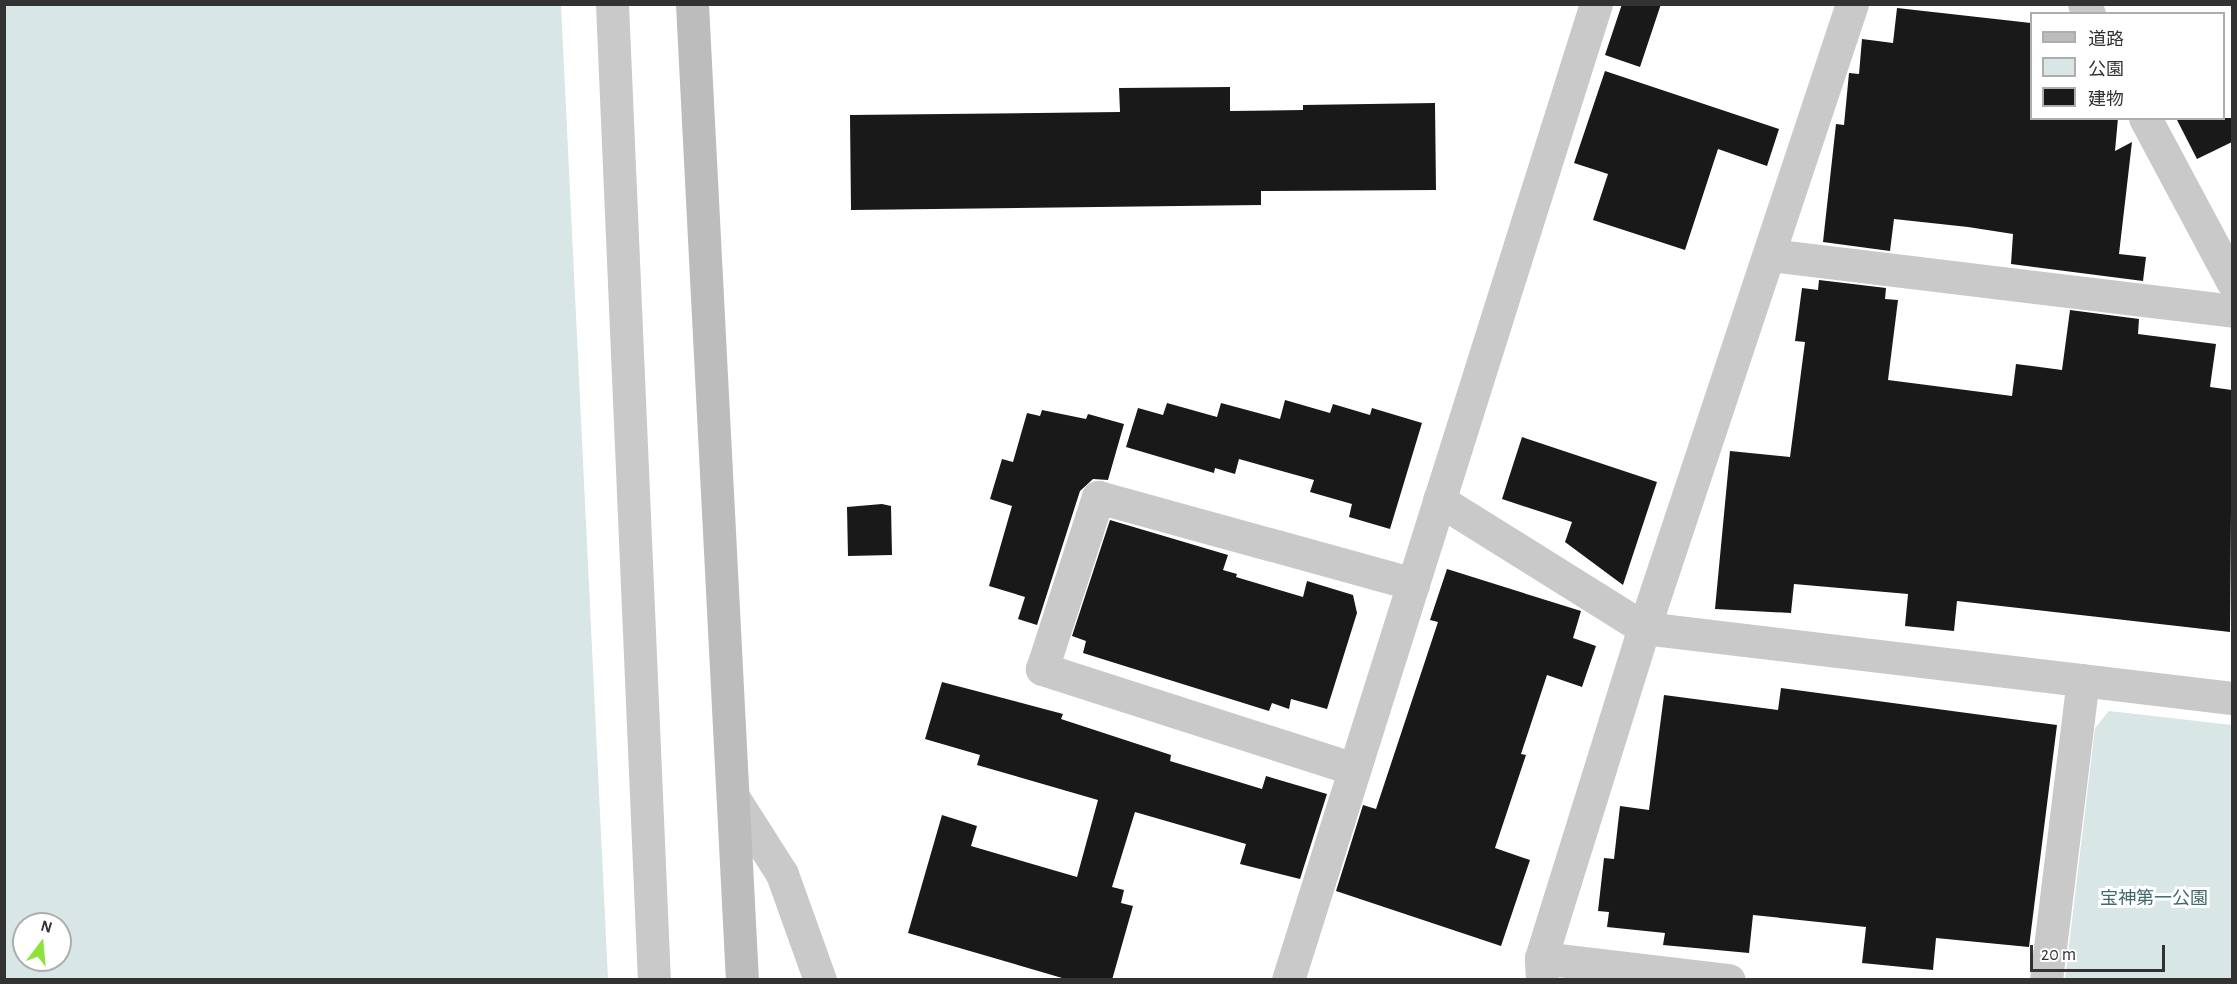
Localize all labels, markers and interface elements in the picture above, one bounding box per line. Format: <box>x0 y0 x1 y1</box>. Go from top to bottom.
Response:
legend <box>2030 12 2225 120</box>
text: 道路 <box>2088 31 2124 49</box>
text: 公園 <box>2088 61 2124 79</box>
text: 建物 <box>2088 91 2124 109</box>
park label: 宝神第一公園 <box>2100 888 2208 910</box>
north arrow <box>12 912 72 972</box>
text: N <box>39 917 54 936</box>
scale bar <box>2033 933 2168 971</box>
text: 20 m <box>2041 946 2076 964</box>

